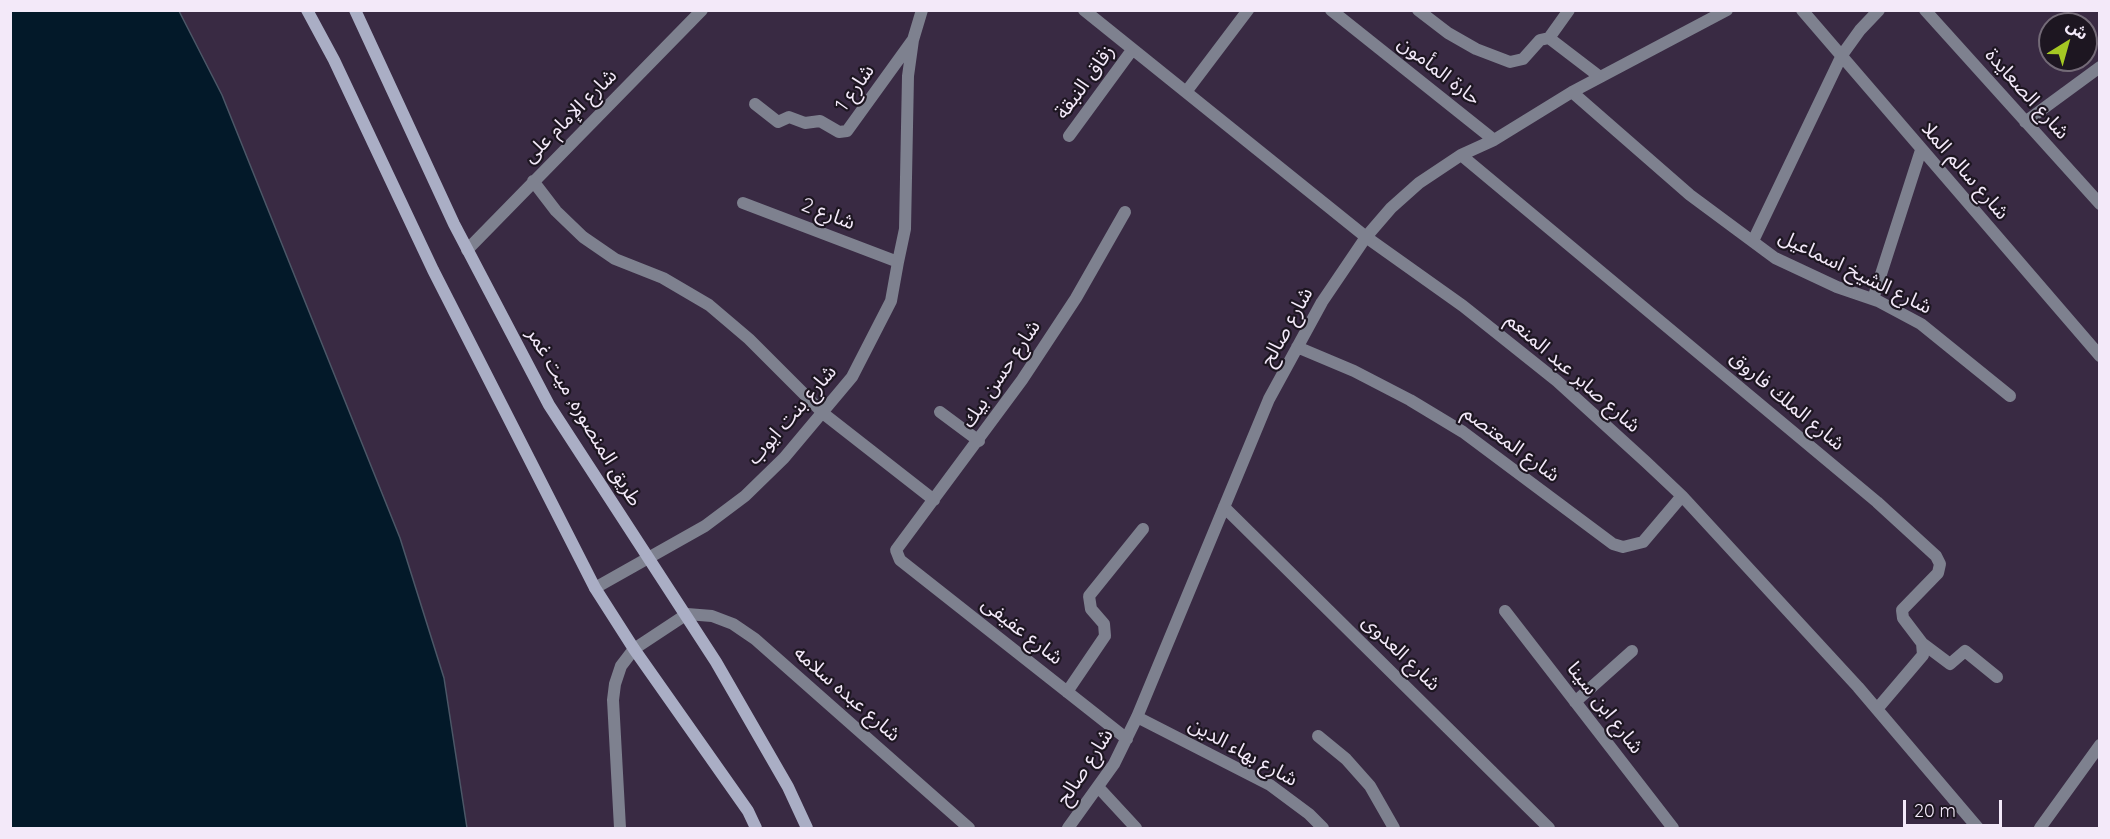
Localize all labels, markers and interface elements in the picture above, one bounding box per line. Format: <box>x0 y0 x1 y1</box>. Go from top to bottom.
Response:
north arrow <box>2038 12 2098 72</box>
text: ش <box>2063 15 2092 44</box>
street label: حارة المأمون <box>1393 31 1485 111</box>
street label: زقاق النبقة <box>1050 40 1120 124</box>
street label: شارع الصعايدة <box>1980 43 2074 145</box>
street label: شارع 1 <box>830 60 880 116</box>
street label: شارع الإمام على <box>518 64 622 168</box>
street label: شارع سالم الملا <box>1916 117 2014 225</box>
street label: شارع 2 <box>798 193 858 235</box>
street label: شارع الشيخ اسماعيل <box>1775 225 1935 319</box>
street label: شارع صالح <box>1256 283 1318 371</box>
street label: شارع صابر عبد المنعم <box>1501 308 1645 438</box>
street label: شارع حسن بيك <box>956 316 1046 432</box>
street label: طريق المنصوره, ميت غمر <box>521 323 647 511</box>
street label: شارع الملك فاروق <box>1725 346 1849 456</box>
street label: شارع بنت ايوب <box>742 360 842 470</box>
street label: شارع المعتصم <box>1458 401 1564 487</box>
street label: شارع عفيفى <box>977 592 1067 670</box>
street label: شارع العدوى <box>1357 610 1445 696</box>
street label: شارع عبده سلامه <box>789 641 905 747</box>
street label: شارع ابن سينا <box>1562 657 1648 759</box>
street label: شارع بهاء الدين <box>1184 712 1302 792</box>
street label: شارع صالح <box>1051 724 1119 810</box>
scale bar <box>1906 788 2005 826</box>
text: 20 m <box>1914 799 1956 822</box>

